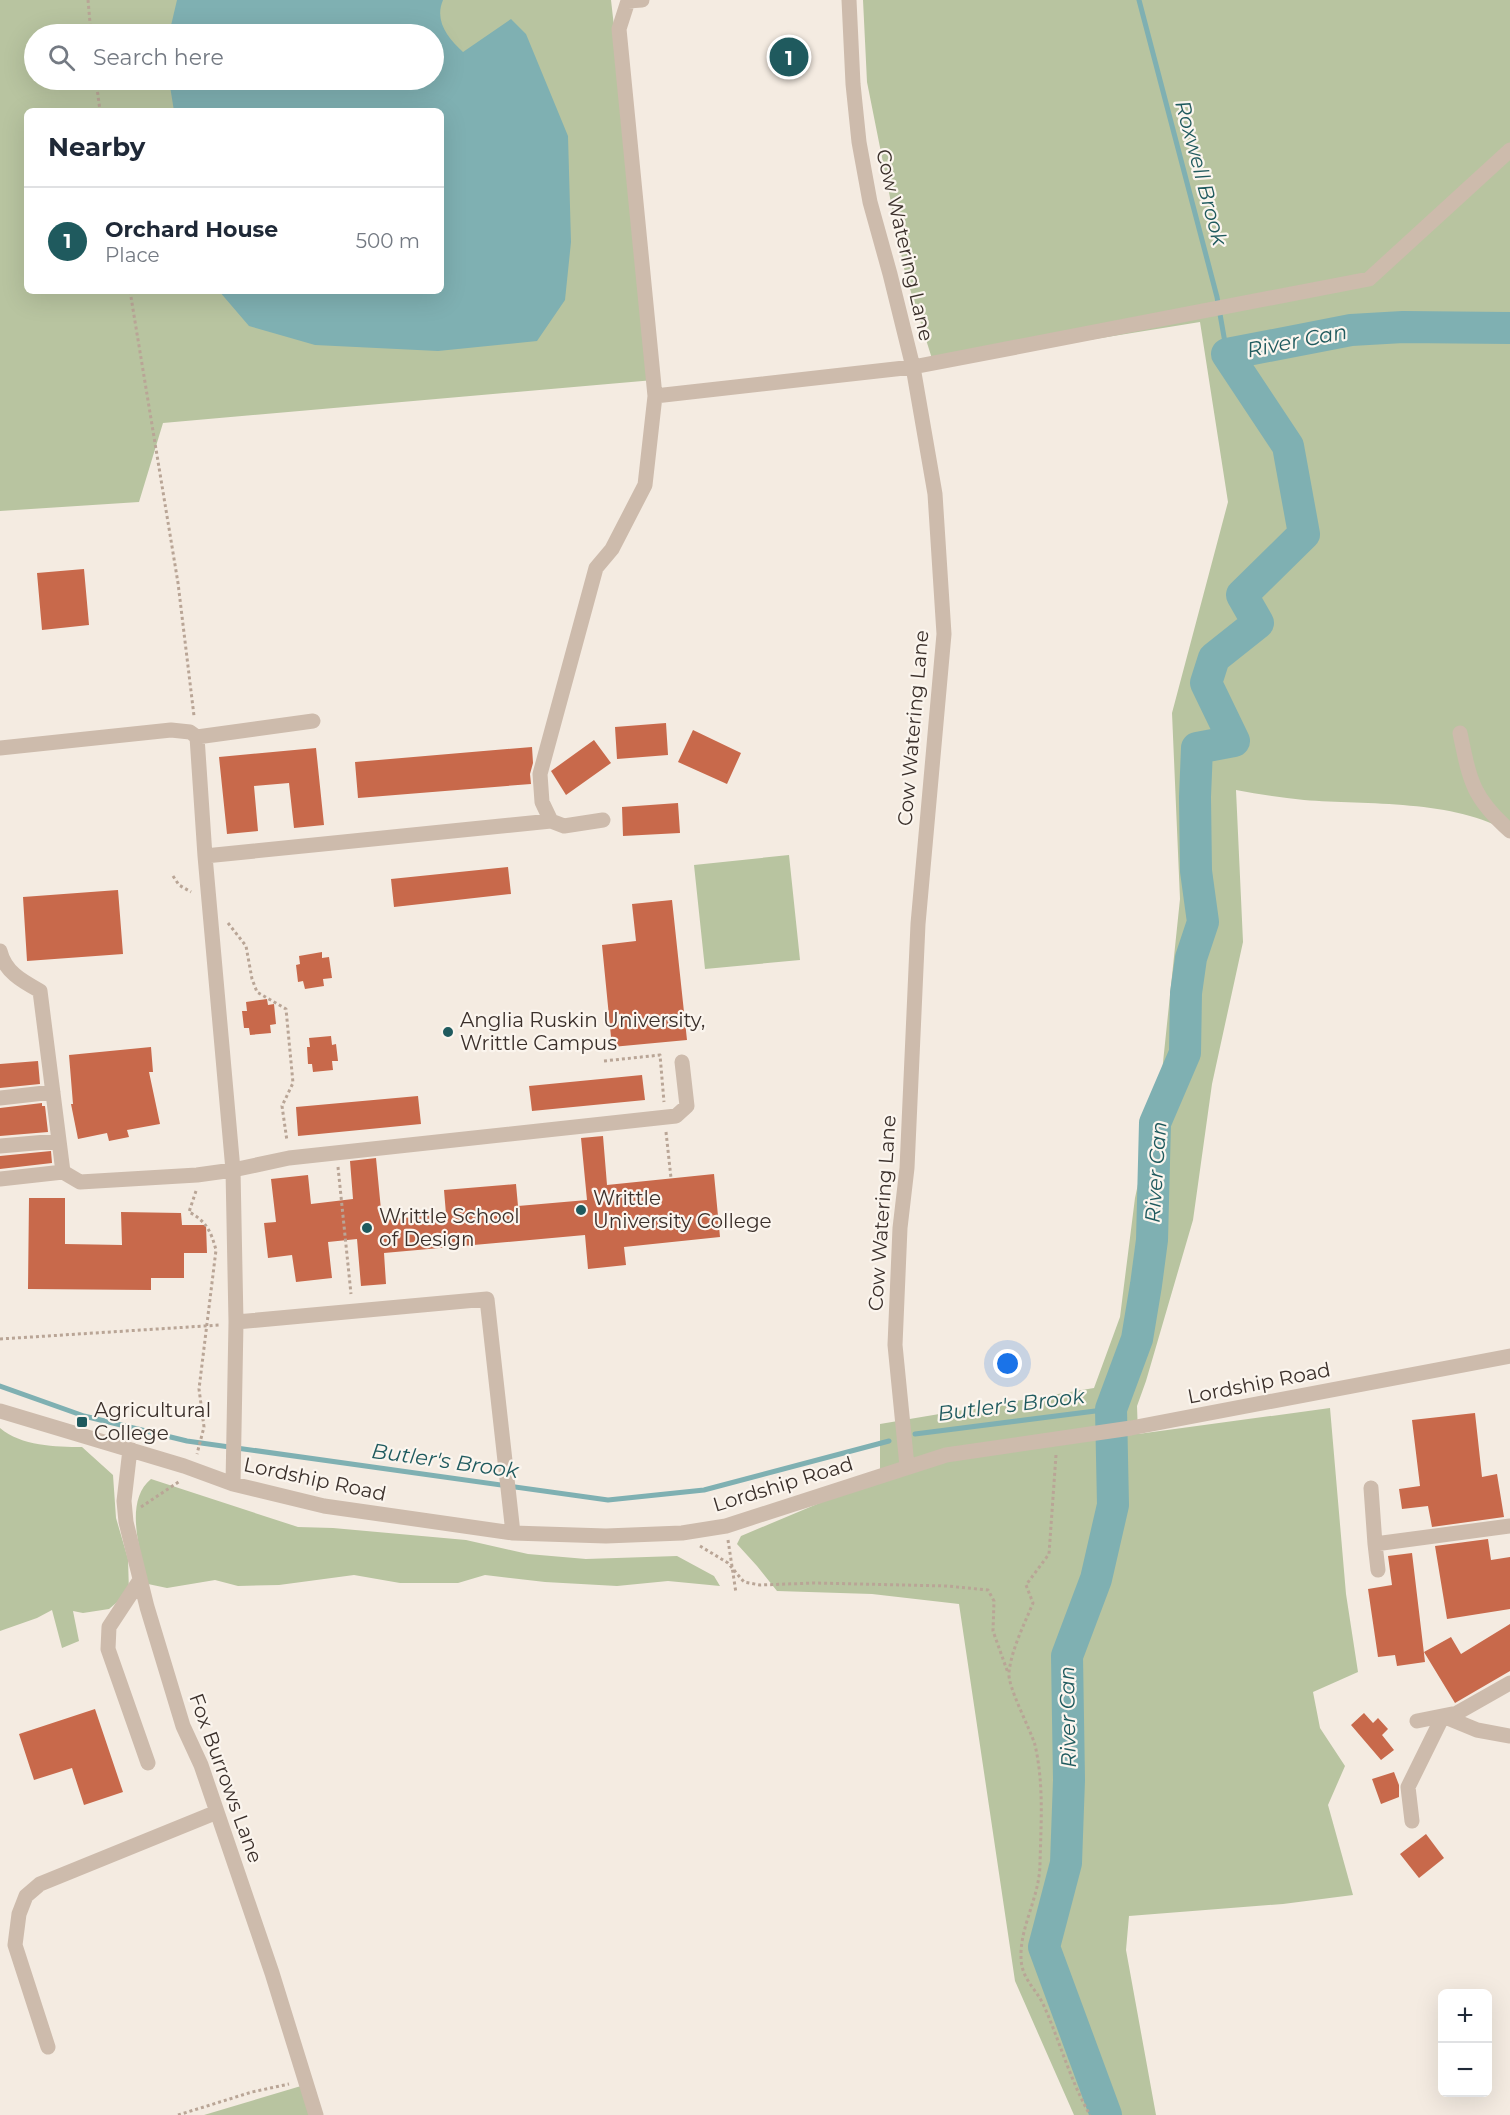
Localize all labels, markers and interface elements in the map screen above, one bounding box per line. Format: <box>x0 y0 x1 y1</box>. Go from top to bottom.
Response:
search box <box>24 24 444 90</box>
pin: 1 <box>770 34 808 80</box>
icon: search <box>45 41 78 74</box>
text: Search here <box>93 44 224 71</box>
water label: Roxwell Brook <box>1170 98 1233 250</box>
text: Nearby <box>48 131 145 163</box>
street label: Cow Watering Lane <box>871 147 939 343</box>
text: Orchard House <box>105 216 278 243</box>
text: 1 <box>64 229 71 253</box>
text: 500 m <box>356 229 420 253</box>
text: Place <box>105 243 160 267</box>
water label: River Can <box>1245 319 1349 362</box>
street label: Cow Watering Lane <box>892 629 934 827</box>
place label: Anglia Ruskin University, Writtle Campus <box>460 1008 705 1055</box>
marker: Anglia Ruskin University, Writtle Campus <box>441 1025 455 1039</box>
street label: Cow Watering Lane <box>863 1114 901 1312</box>
water label: River Can <box>1139 1120 1172 1223</box>
place label: Writtle University College <box>593 1186 772 1233</box>
marker: Writtle University College <box>574 1203 588 1217</box>
place label: Writtle School of Design <box>379 1204 520 1251</box>
marker: Writtle School of Design <box>360 1221 374 1235</box>
your location <box>993 1349 1022 1378</box>
street label: Lordship Road <box>1185 1357 1333 1409</box>
water label: Butler's Brook <box>936 1383 1087 1426</box>
place label: Agricultural College <box>94 1398 211 1445</box>
marker: Agricultural College <box>75 1415 89 1429</box>
water label: Butler's Brook <box>370 1438 522 1483</box>
street label: Lordship Road <box>710 1451 856 1517</box>
street label: Lordship Road <box>241 1452 389 1506</box>
water label: River Can <box>1054 1666 1081 1768</box>
street label: Fox Burrows Lane <box>184 1690 268 1866</box>
map controls <box>1438 1989 1492 2097</box>
button: + <box>1438 1989 1492 2043</box>
button: − <box>1438 2043 1492 2097</box>

